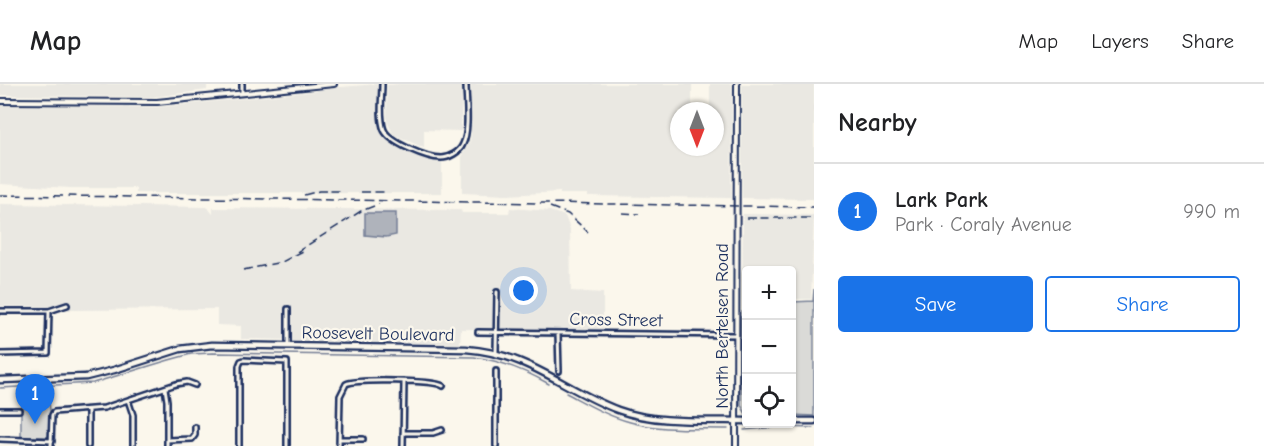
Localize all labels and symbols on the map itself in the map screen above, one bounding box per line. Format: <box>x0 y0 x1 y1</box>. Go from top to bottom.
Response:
north arrow <box>670 102 724 156</box>
street label: North Bertelsen Road <box>712 243 733 409</box>
your location <box>509 276 538 305</box>
street label: Cross Street <box>569 309 664 331</box>
street label: Roosevelt Boulevard <box>302 322 454 346</box>
pin: 1 <box>15 374 54 424</box>

